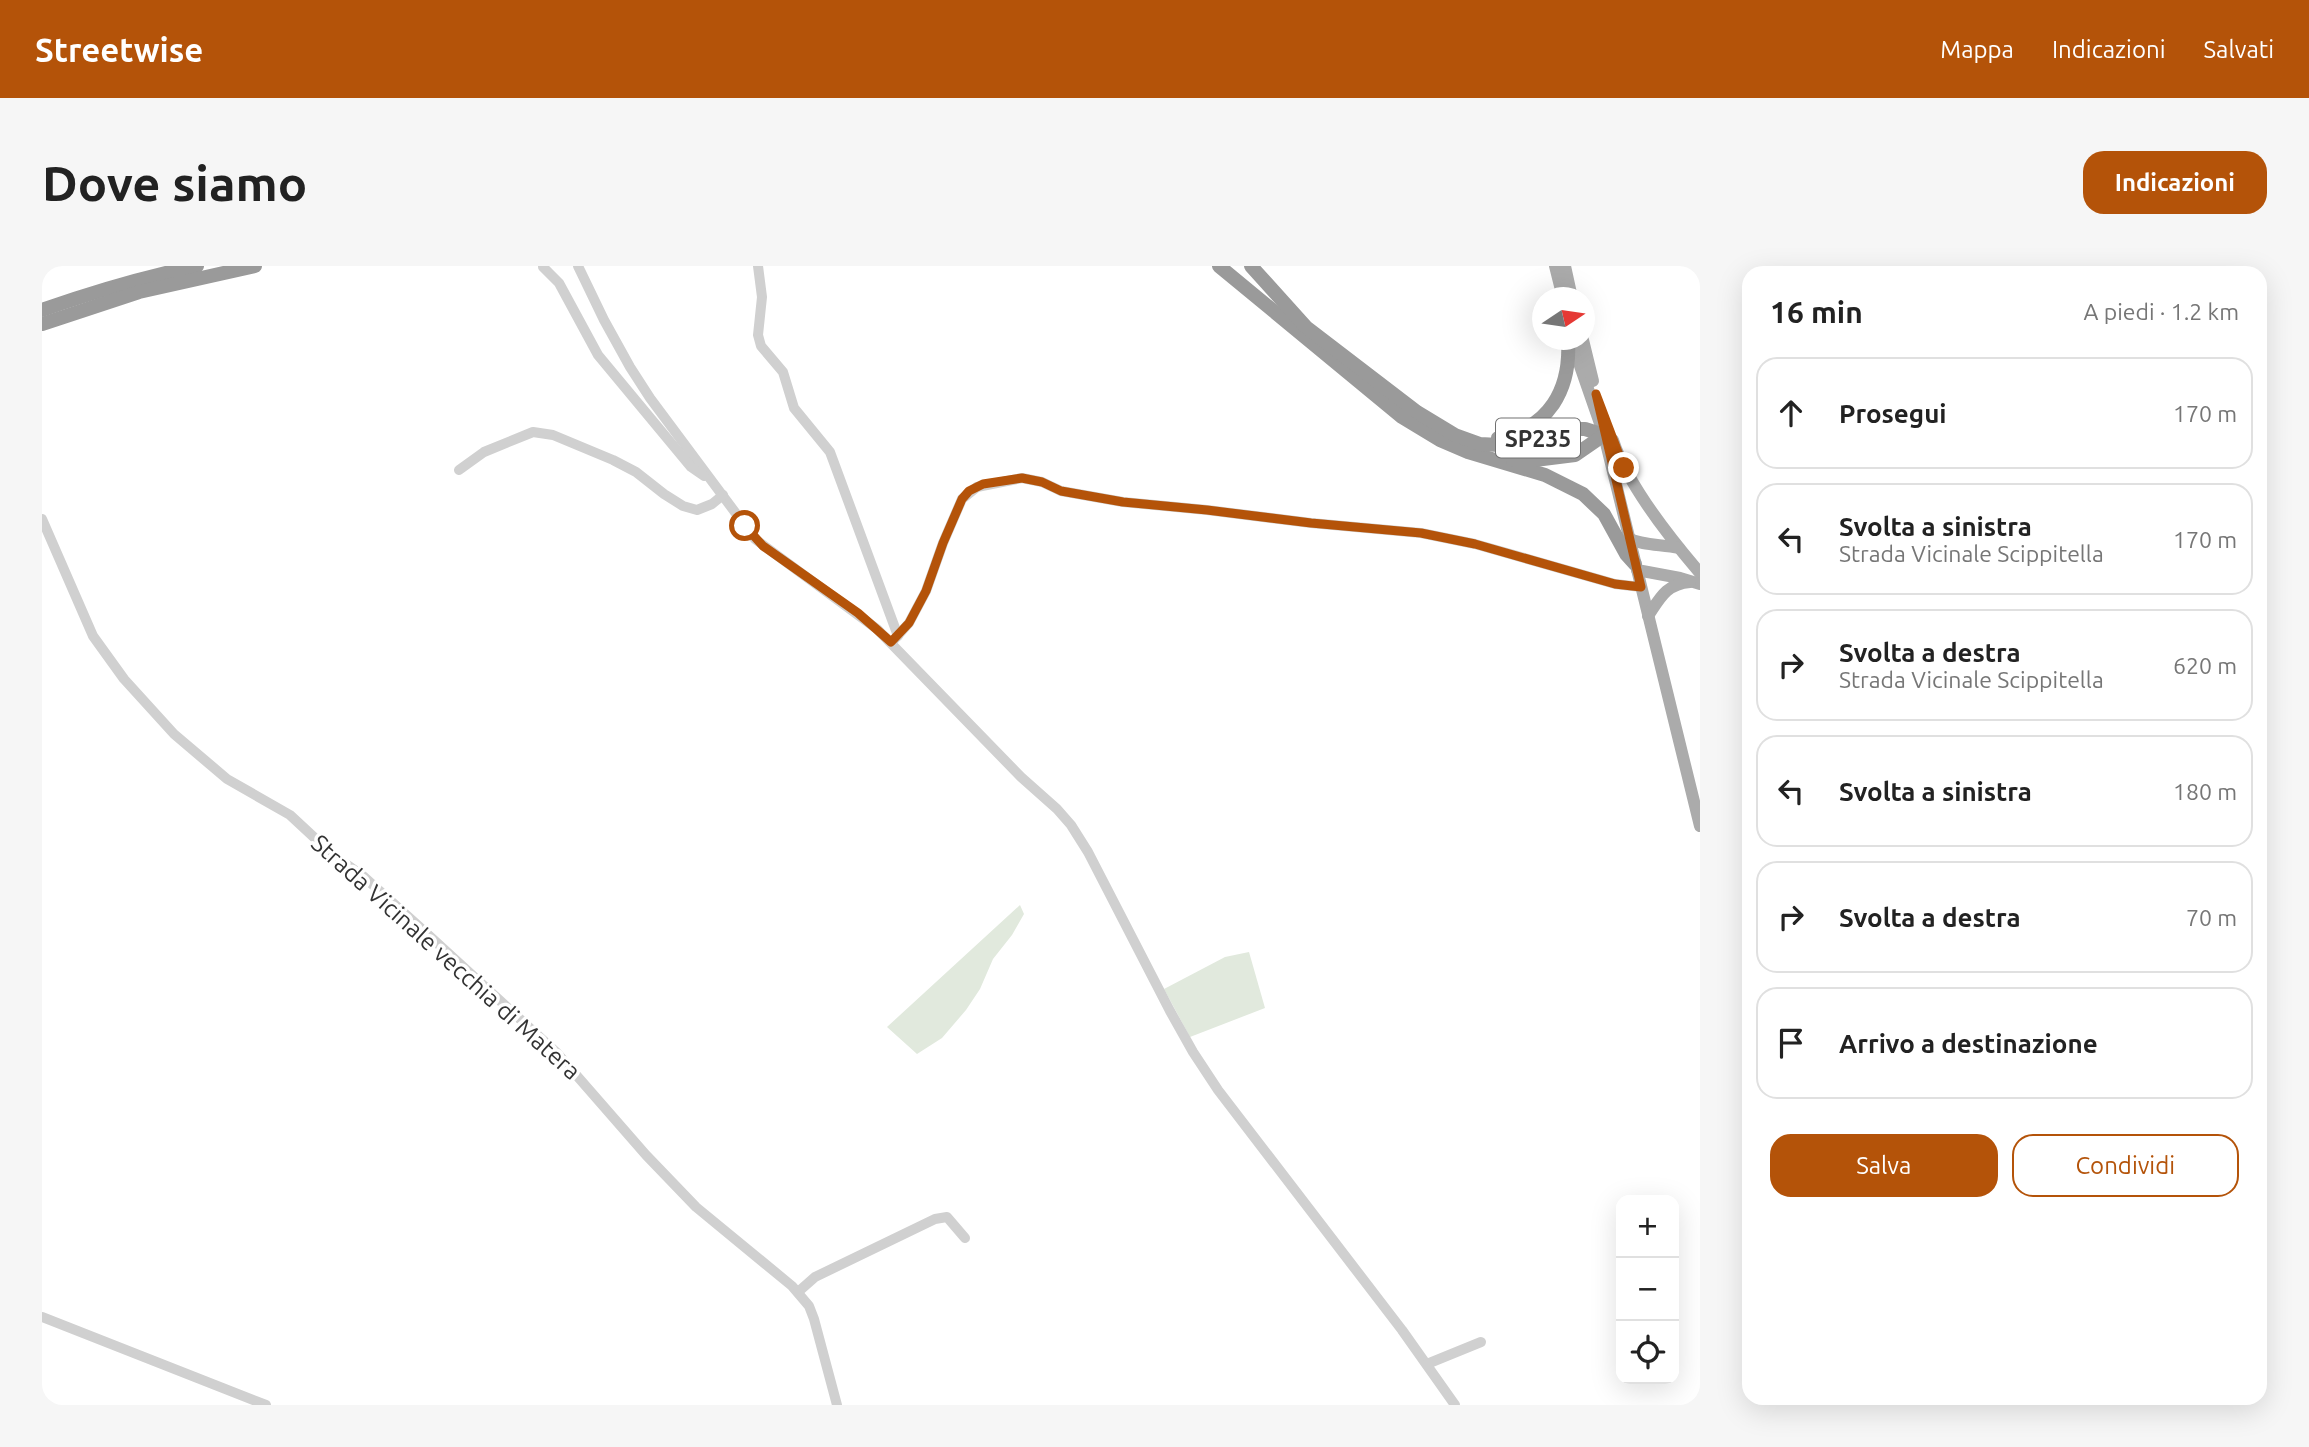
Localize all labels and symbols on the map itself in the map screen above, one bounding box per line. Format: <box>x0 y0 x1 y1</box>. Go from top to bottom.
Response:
north arrow <box>1532 287 1595 350</box>
road number: SP235 <box>1496 419 1580 458</box>
route end <box>1608 452 1639 483</box>
route start <box>729 510 760 541</box>
street label: Strada Vicinale vecchia di Matera <box>306 829 586 1085</box>

